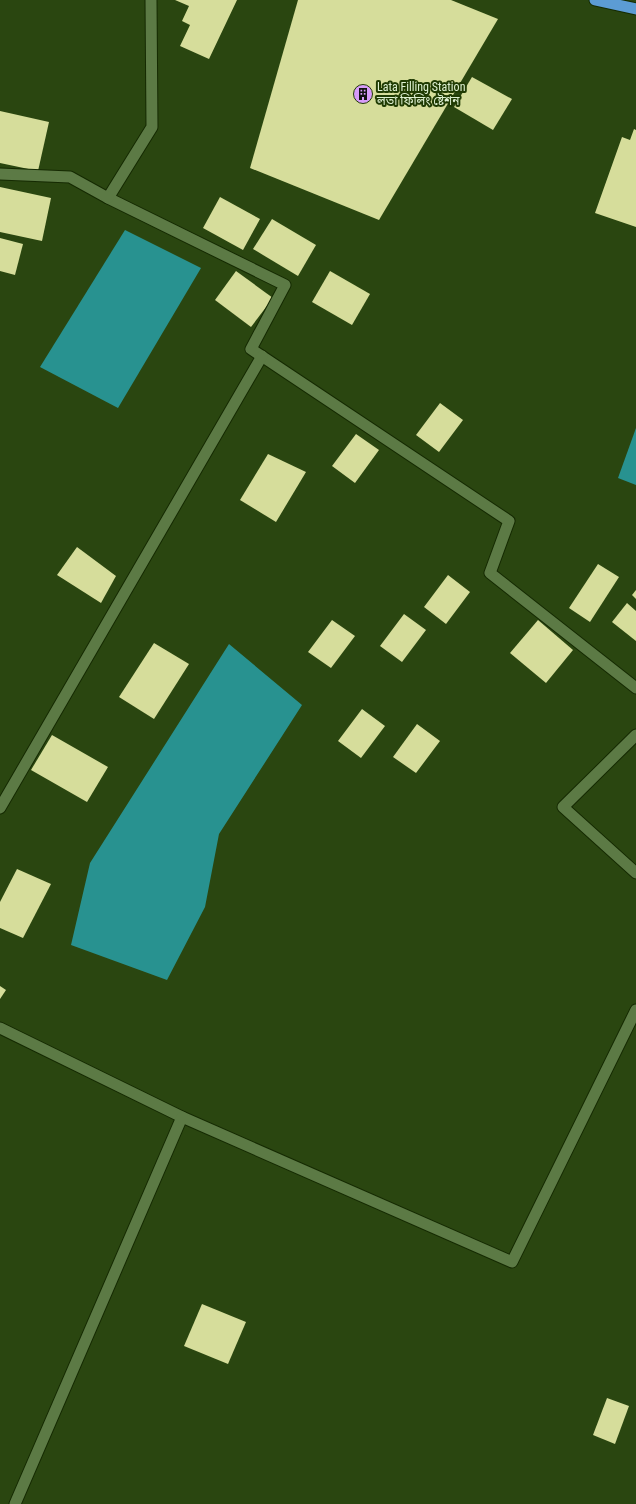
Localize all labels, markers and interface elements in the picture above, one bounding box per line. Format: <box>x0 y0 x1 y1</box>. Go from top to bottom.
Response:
place label: Lata Filling Station লতা ফিলিং ষ্টেশন <box>376 80 466 108</box>
building icon: Lata Filling Station লতা ফিলিং ষ্টেশন <box>352 83 374 105</box>

